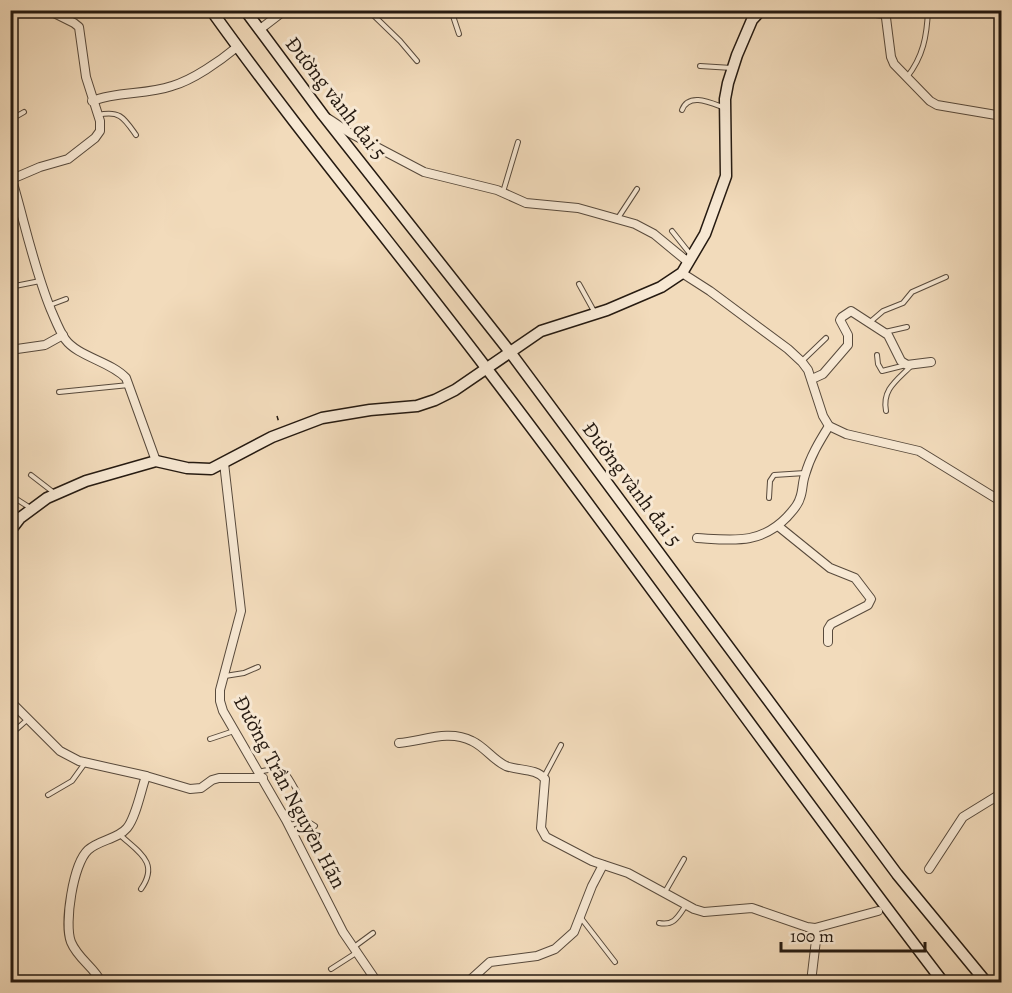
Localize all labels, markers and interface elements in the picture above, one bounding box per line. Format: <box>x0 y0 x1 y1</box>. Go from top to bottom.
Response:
street label: Đường vành đai 5 <box>279 30 393 166</box>
street label: Đường vành đai 5 <box>576 416 688 552</box>
street label: Đường Trần Nguyên Hãn <box>227 690 353 894</box>
scale bar <box>781 915 925 953</box>
text: 100 m <box>790 924 834 948</box>

